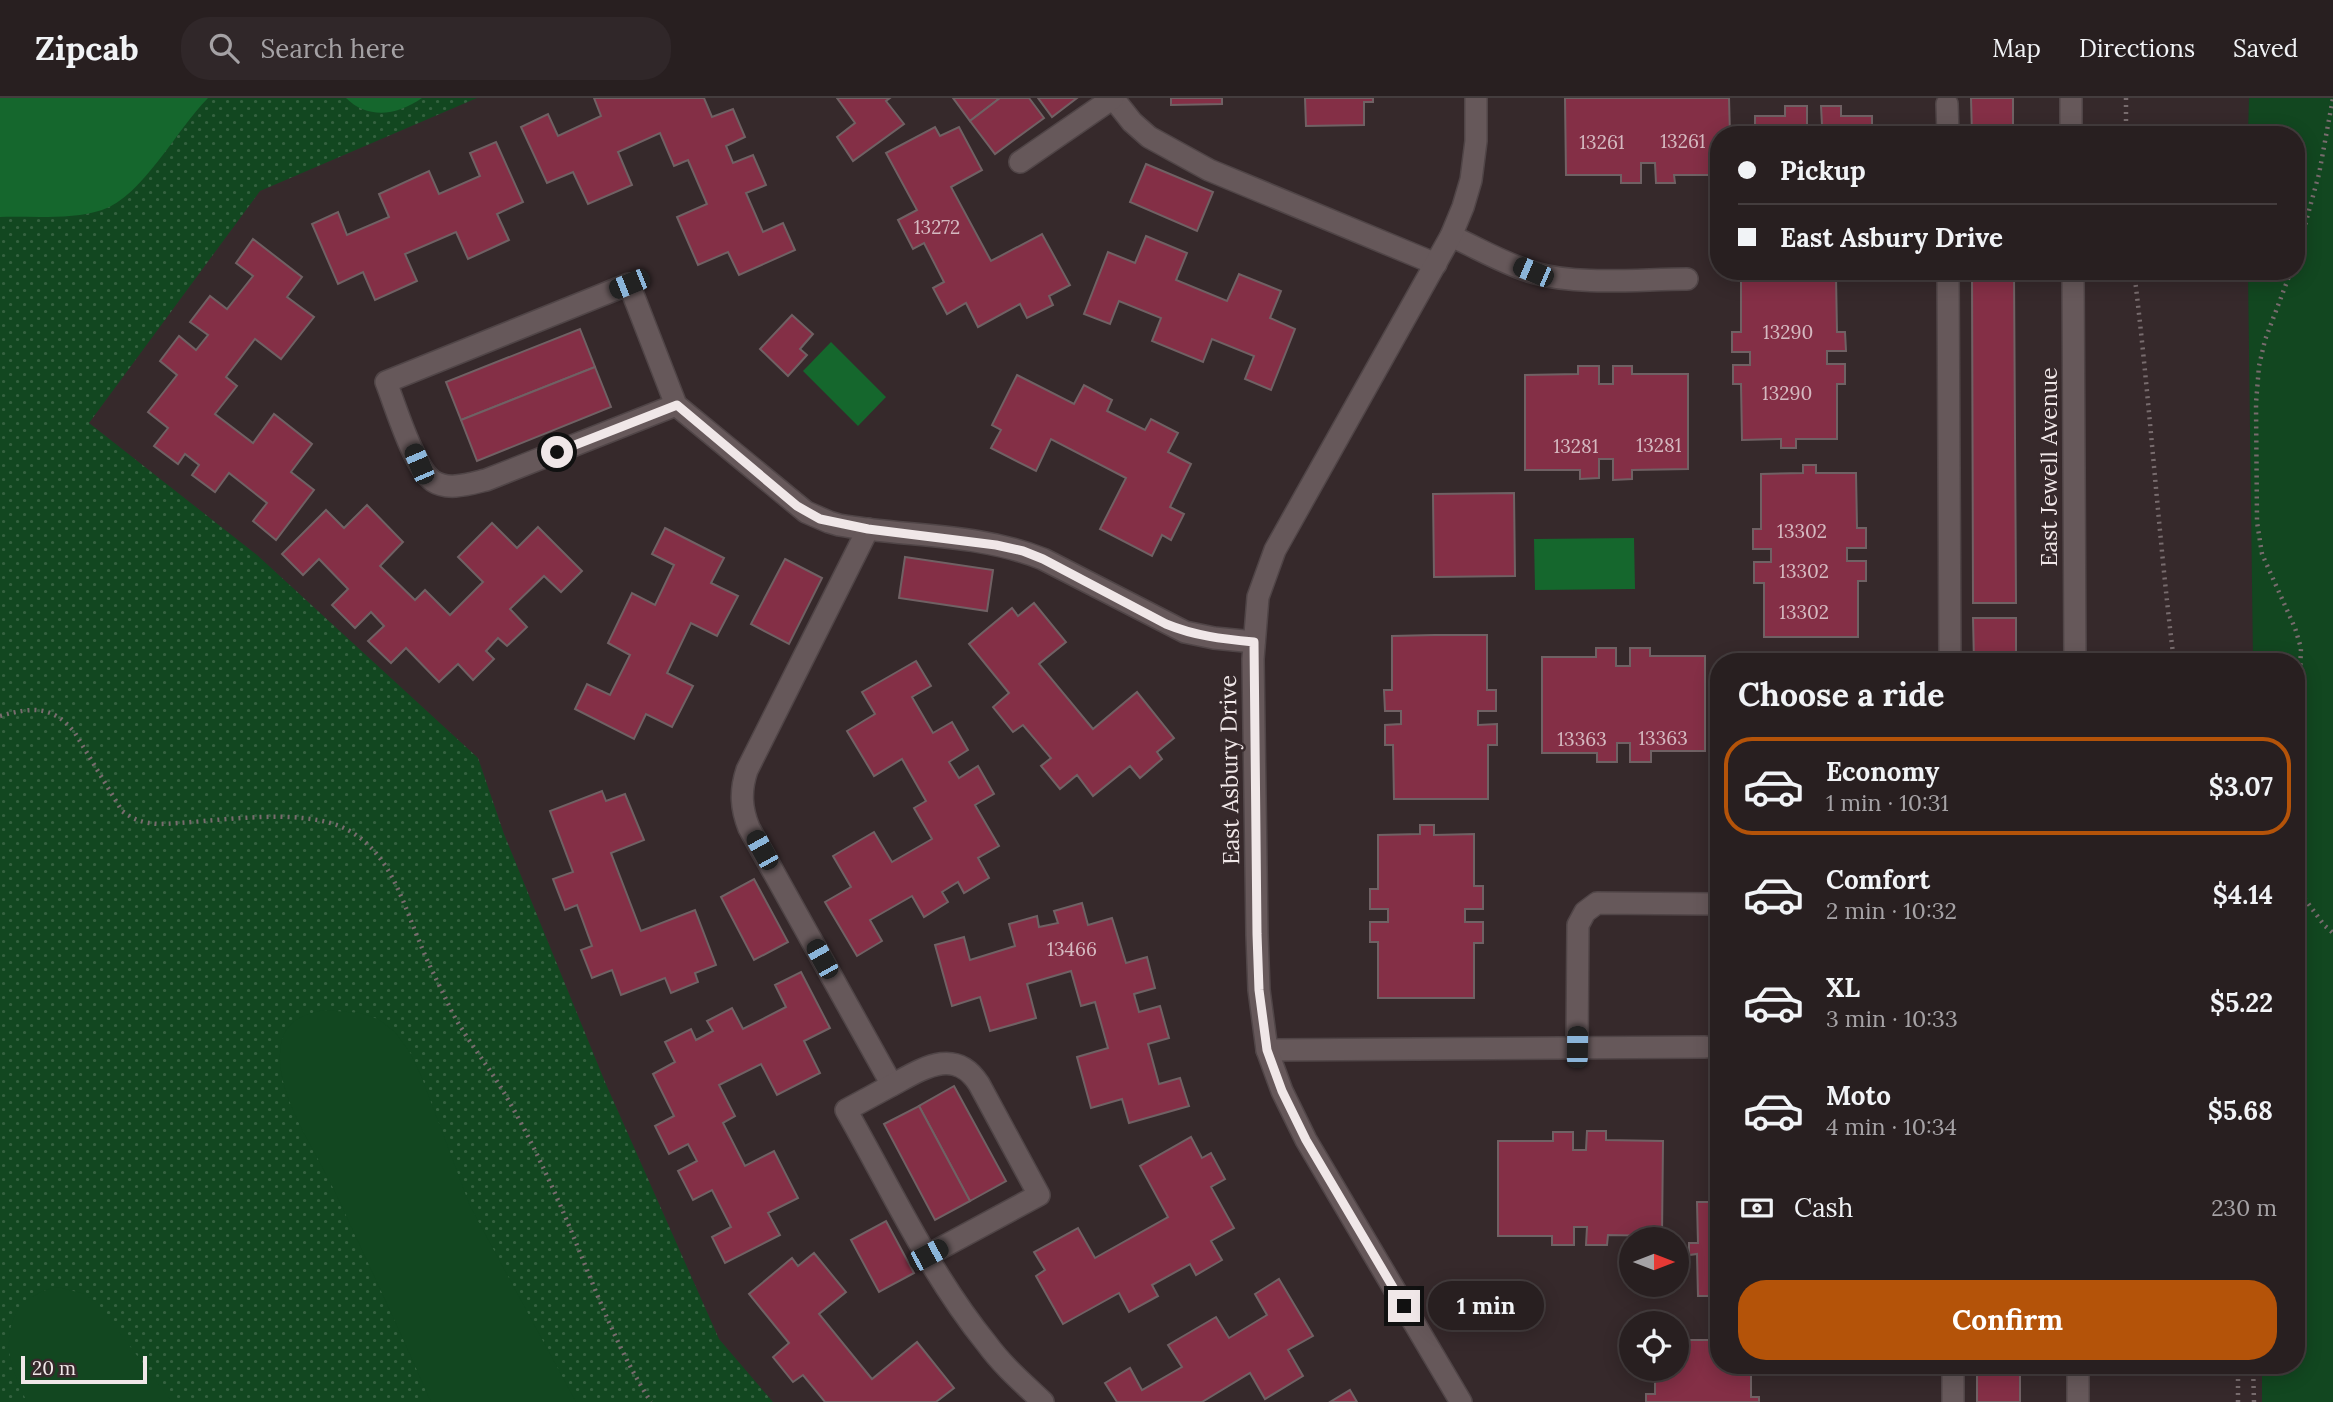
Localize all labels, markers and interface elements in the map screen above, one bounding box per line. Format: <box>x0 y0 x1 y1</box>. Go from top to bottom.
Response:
search box <box>181 17 671 80</box>
text: Zipcab <box>35 27 139 69</box>
icon: search <box>205 29 243 67</box>
text: Search here <box>261 32 405 65</box>
text: Map <box>1992 33 2041 64</box>
text: Directions <box>2079 33 2195 64</box>
text: Saved <box>2233 33 2298 64</box>
house number: 13261 <box>1660 129 1706 153</box>
house number: 13261 <box>1579 130 1625 154</box>
text: Pickup <box>1780 154 1866 187</box>
house number: 13272 <box>914 215 960 239</box>
text: East Asbury Drive <box>1780 221 2003 254</box>
car <box>1510 254 1557 290</box>
car <box>606 266 653 302</box>
house number: 13290 <box>1763 320 1813 344</box>
street label: East Jewell Avenue <box>2034 367 2063 567</box>
house number: 13290 <box>1762 381 1812 405</box>
house number: 13281 <box>1636 433 1682 457</box>
house number: 13281 <box>1553 434 1599 458</box>
route start <box>541 436 573 468</box>
car <box>402 441 437 487</box>
house number: 13302 <box>1777 519 1827 543</box>
house number: 13302 <box>1779 559 1829 583</box>
house number: 13302 <box>1779 600 1829 624</box>
text: Choose a ride <box>1738 674 1945 715</box>
street label: East Asbury Drive <box>1213 675 1245 865</box>
house number: 13363 <box>1638 726 1688 750</box>
house number: 13363 <box>1557 727 1607 751</box>
icon: car <box>1742 755 1805 818</box>
text: Economy <box>1826 755 1939 788</box>
text: $3.07 <box>2209 770 2273 803</box>
text: 1 min · 10:31 <box>1826 788 1949 817</box>
car <box>743 827 782 873</box>
icon: car <box>1742 863 1805 926</box>
text: Comfort <box>1826 863 1930 896</box>
text: $4.14 <box>2213 878 2273 911</box>
text: 2 min · 10:32 <box>1826 896 1957 925</box>
car <box>803 936 842 982</box>
house number: 13466 <box>1047 937 1097 961</box>
icon: car <box>1742 971 1805 1034</box>
text: XL <box>1826 971 1860 1004</box>
text: $5.22 <box>2210 986 2273 1019</box>
text: 3 min · 10:33 <box>1826 1004 1958 1033</box>
car <box>1567 1026 1588 1068</box>
icon: car <box>1742 1079 1805 1142</box>
text: Moto <box>1826 1079 1891 1112</box>
text: $5.68 <box>2208 1094 2273 1127</box>
text: 4 min · 10:34 <box>1826 1112 1957 1141</box>
icon: cash <box>1738 1189 1776 1227</box>
text: Cash <box>1794 1191 1853 1224</box>
text: 230 m <box>2211 1193 2277 1222</box>
north arrow <box>1619 1227 1689 1297</box>
map controls <box>1619 1227 1689 1381</box>
car <box>905 1236 952 1274</box>
button: Confirm <box>1738 1280 2277 1360</box>
callout: 1 min <box>1428 1282 1544 1330</box>
route end <box>1388 1290 1420 1322</box>
text: 1 min <box>1457 1291 1515 1320</box>
button: locate <box>1619 1311 1689 1381</box>
scale bar <box>21 1353 147 1385</box>
text: 20 m <box>32 1356 76 1380</box>

